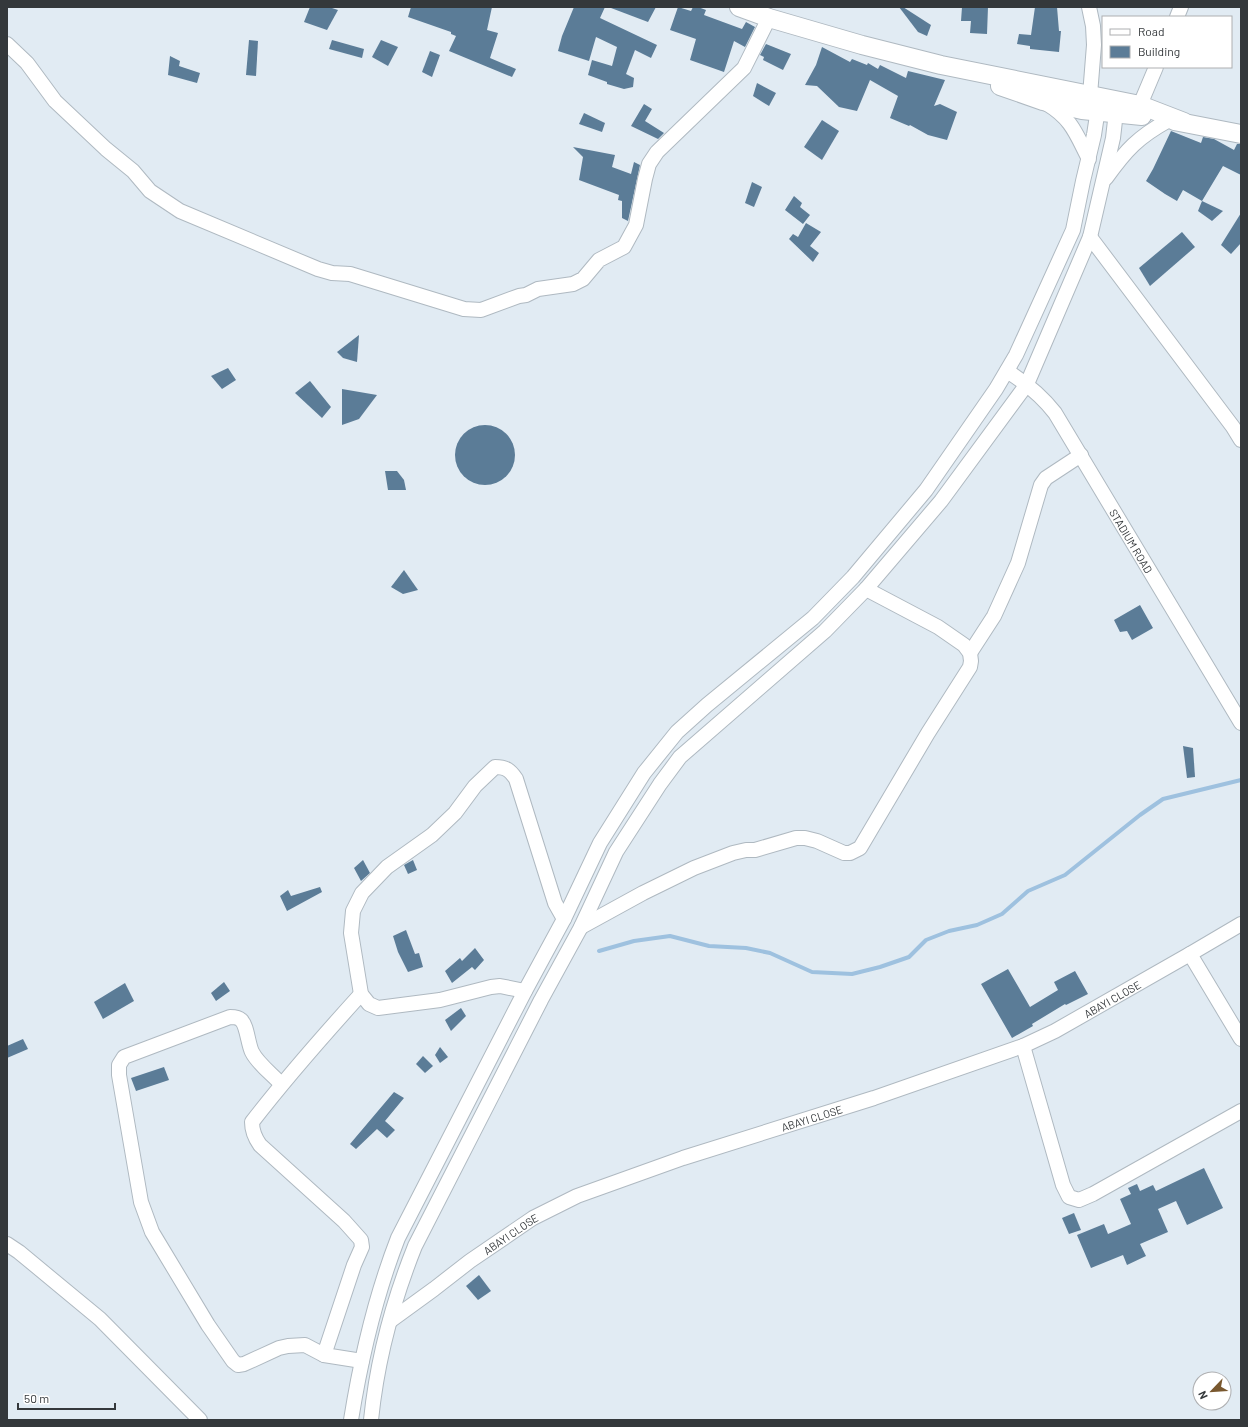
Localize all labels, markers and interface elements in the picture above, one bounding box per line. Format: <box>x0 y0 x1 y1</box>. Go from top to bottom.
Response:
legend <box>1102 16 1232 68</box>
text: Road <box>1138 24 1165 38</box>
text: Building <box>1138 44 1180 58</box>
street label: STADIUM ROAD <box>1107 506 1156 575</box>
street label: ABAYI CLOSE <box>1081 977 1143 1020</box>
street label: ABAYI CLOSE <box>780 1102 844 1133</box>
street label: ABAYI CLOSE <box>481 1210 540 1257</box>
north arrow <box>1192 1371 1232 1411</box>
scale bar <box>18 1385 115 1411</box>
text: N <box>1195 1389 1210 1402</box>
text: 50 m <box>24 1391 49 1405</box>

